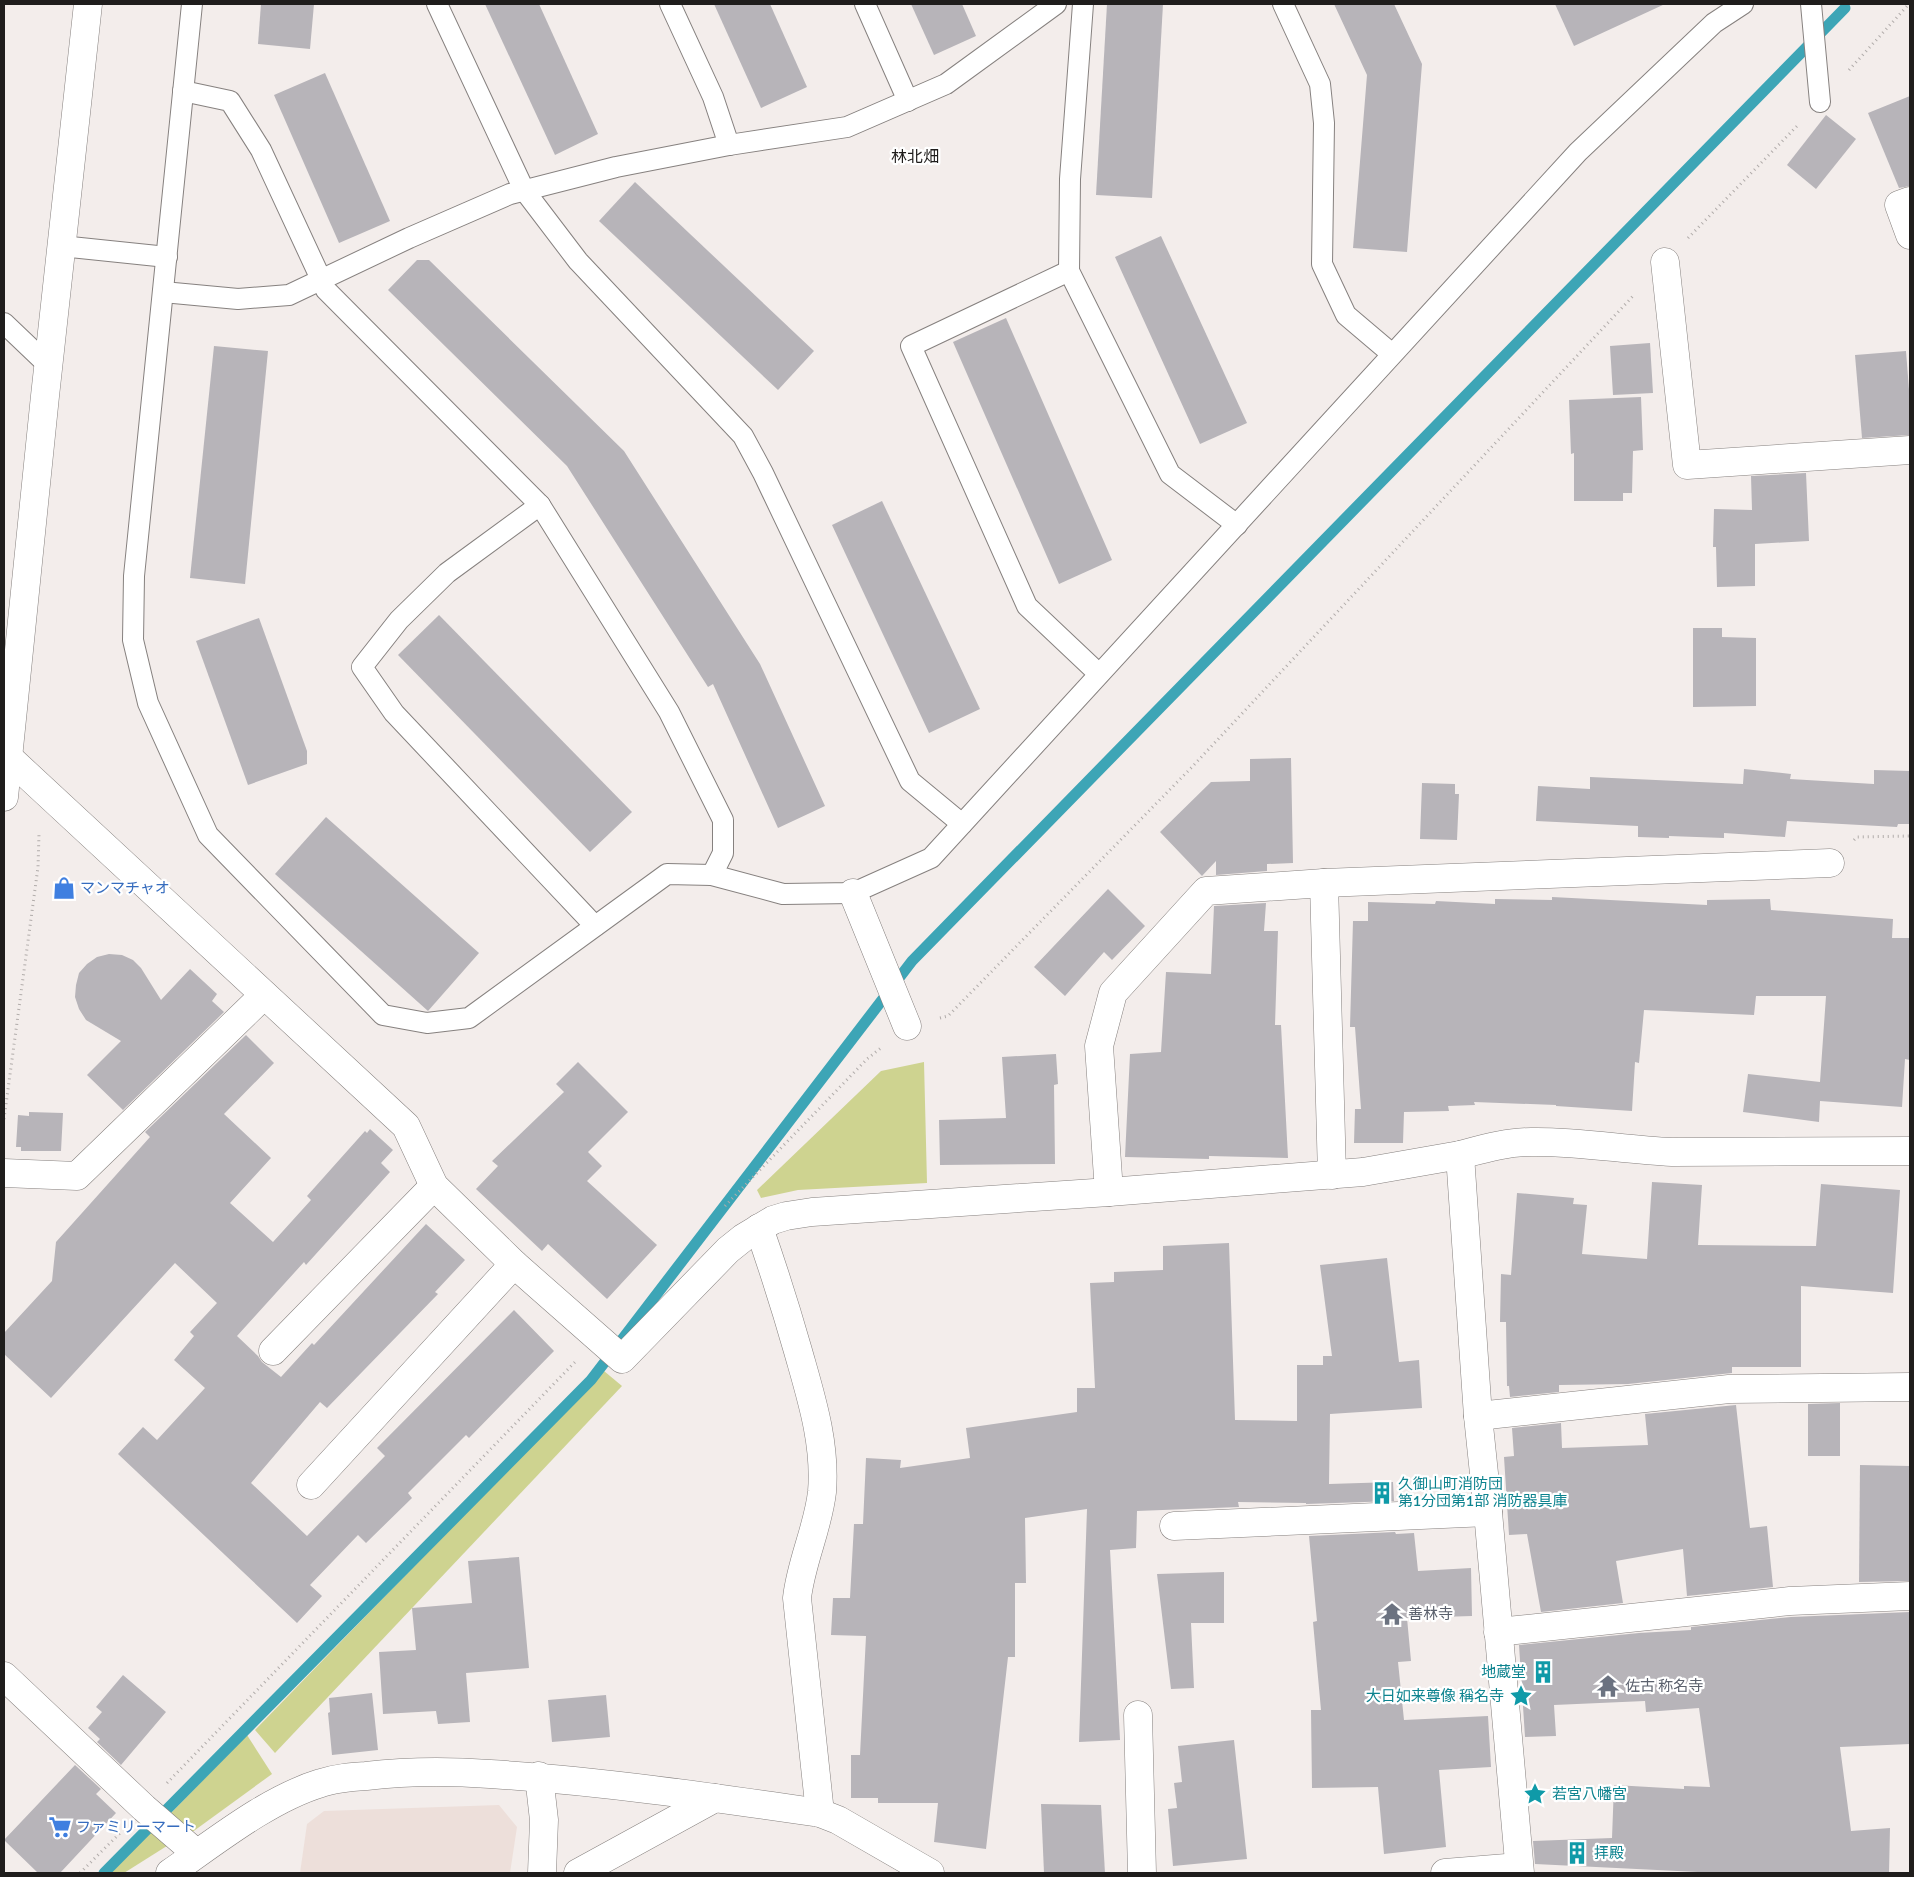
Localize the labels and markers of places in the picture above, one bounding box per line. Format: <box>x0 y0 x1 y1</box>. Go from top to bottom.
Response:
shop icon: マンマチャオ <box>51 875 77 901</box>
place label: マンマチャオ <box>80 879 170 897</box>
place label: 久御山町消防団 第1分団第1部 消防器具庫 <box>1398 1475 1568 1510</box>
building icon: 久御山町消防団 第1分団第1部 消防器具庫 <box>1369 1480 1395 1506</box>
temple icon: 善林寺 <box>1379 1601 1405 1627</box>
place label: 善林寺 <box>1408 1605 1453 1623</box>
building icon: 地蔵堂 <box>1530 1659 1556 1685</box>
place label: 地蔵堂 <box>1481 1663 1526 1681</box>
temple icon: 佐古 称名寺 <box>1595 1673 1621 1699</box>
place label: 佐古 称名寺 <box>1625 1677 1703 1695</box>
place icon: 大日如来尊像 稱名寺 <box>1508 1683 1534 1709</box>
place label: 大日如来尊像 稱名寺 <box>1366 1687 1504 1705</box>
place icon: 若宮八幡宮 <box>1522 1781 1548 1807</box>
place label: 若宮八幡宮 <box>1552 1785 1627 1803</box>
supermarket icon: ファミリーマート <box>47 1814 73 1840</box>
place label: ファミリーマート <box>76 1818 196 1836</box>
building icon: 拝殿 <box>1564 1840 1590 1866</box>
place label: 拝殿 <box>1594 1844 1624 1862</box>

